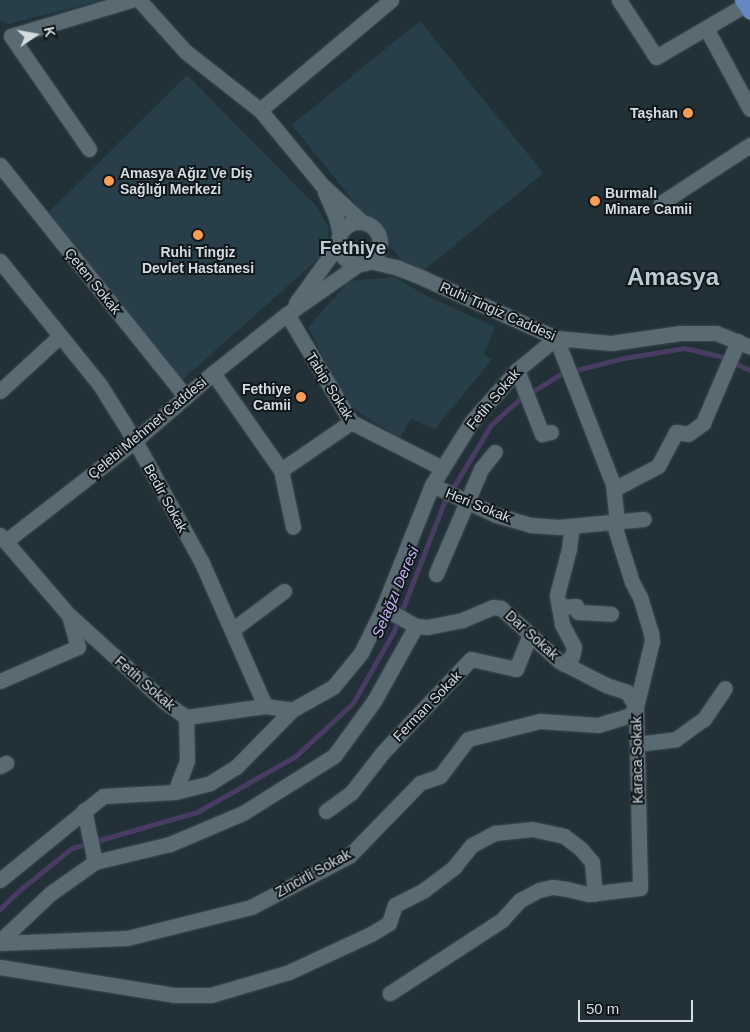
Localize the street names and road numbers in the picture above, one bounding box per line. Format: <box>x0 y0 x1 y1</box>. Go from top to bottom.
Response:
street label: Çeten Sokak <box>61 245 125 317</box>
street label: Ruhi Tingiz Caddesi <box>438 278 558 344</box>
street label: Tabip Sokak <box>303 349 357 423</box>
street label: Fetih Sokak <box>463 365 523 433</box>
street label: Çelebi Mehmet Caddesi <box>84 374 210 482</box>
street label: Bedir Sokak <box>140 461 192 535</box>
street label: Heri Sokak <box>443 484 513 526</box>
street label: Dar Sokak <box>502 607 562 663</box>
street label: Fetih Sokak <box>112 652 178 714</box>
street label: Ferman Sokak <box>389 667 465 745</box>
street label: Karaca Sokak <box>628 716 646 804</box>
street label: Zincirli Sokak <box>273 845 353 901</box>

